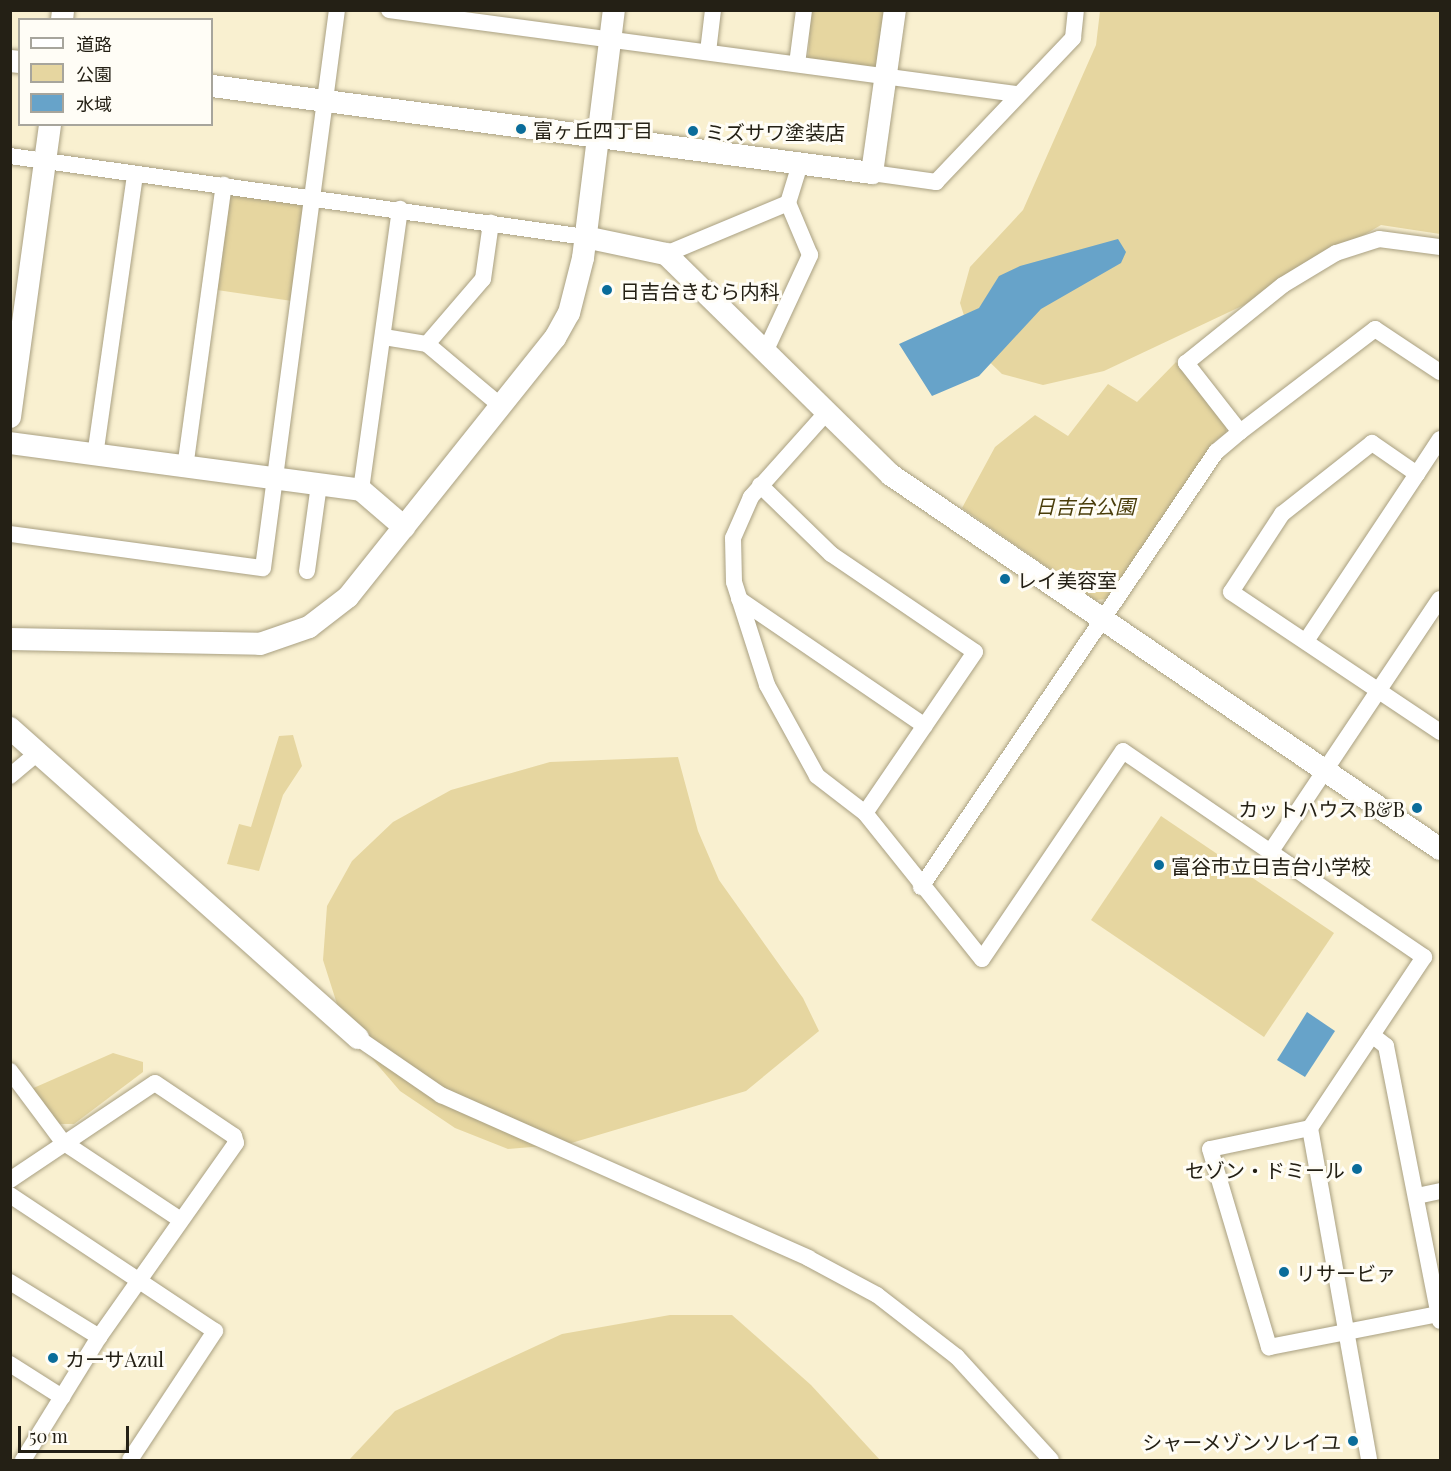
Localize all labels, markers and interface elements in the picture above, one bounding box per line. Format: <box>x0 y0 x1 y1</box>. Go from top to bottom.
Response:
legend <box>18 18 213 126</box>
text: 道路 <box>76 32 112 56</box>
text: 公園 <box>76 62 112 86</box>
text: 水域 <box>76 92 112 116</box>
place label: 富ヶ丘四丁目 <box>533 117 653 141</box>
place label: ミズサワ塗装店 <box>705 119 845 143</box>
marker: 富ヶ丘四丁目 <box>514 122 528 136</box>
marker: ミズサワ塗装店 <box>686 124 700 138</box>
place label: 日吉台きむら内科 <box>620 278 780 302</box>
marker: 日吉台きむら内科 <box>598 281 616 299</box>
park label: 日吉台公園 <box>1035 493 1135 517</box>
place label: レイ美容室 <box>1017 567 1117 591</box>
marker: レイ美容室 <box>998 572 1012 586</box>
place label: カットハウス B&B <box>1238 796 1405 820</box>
marker: カットハウス B&B <box>1410 801 1424 815</box>
place label: 富谷市立日吉台小学校 <box>1171 853 1371 877</box>
marker: 富谷市立日吉台小学校 <box>1152 858 1166 872</box>
place label: セゾン・ドミール <box>1185 1157 1345 1181</box>
marker: セゾン・ドミール <box>1350 1162 1364 1176</box>
place label: リサービァ <box>1296 1260 1396 1284</box>
marker: リサービァ <box>1277 1265 1291 1279</box>
place label: カーサAzul <box>65 1346 164 1370</box>
marker: カーサAzul <box>46 1351 60 1365</box>
scale bar <box>21 1414 132 1452</box>
text: 50 m <box>29 1424 68 1448</box>
place label: シャーメゾンソレイユ <box>1141 1429 1341 1453</box>
marker: シャーメゾンソレイユ <box>1346 1434 1360 1448</box>

